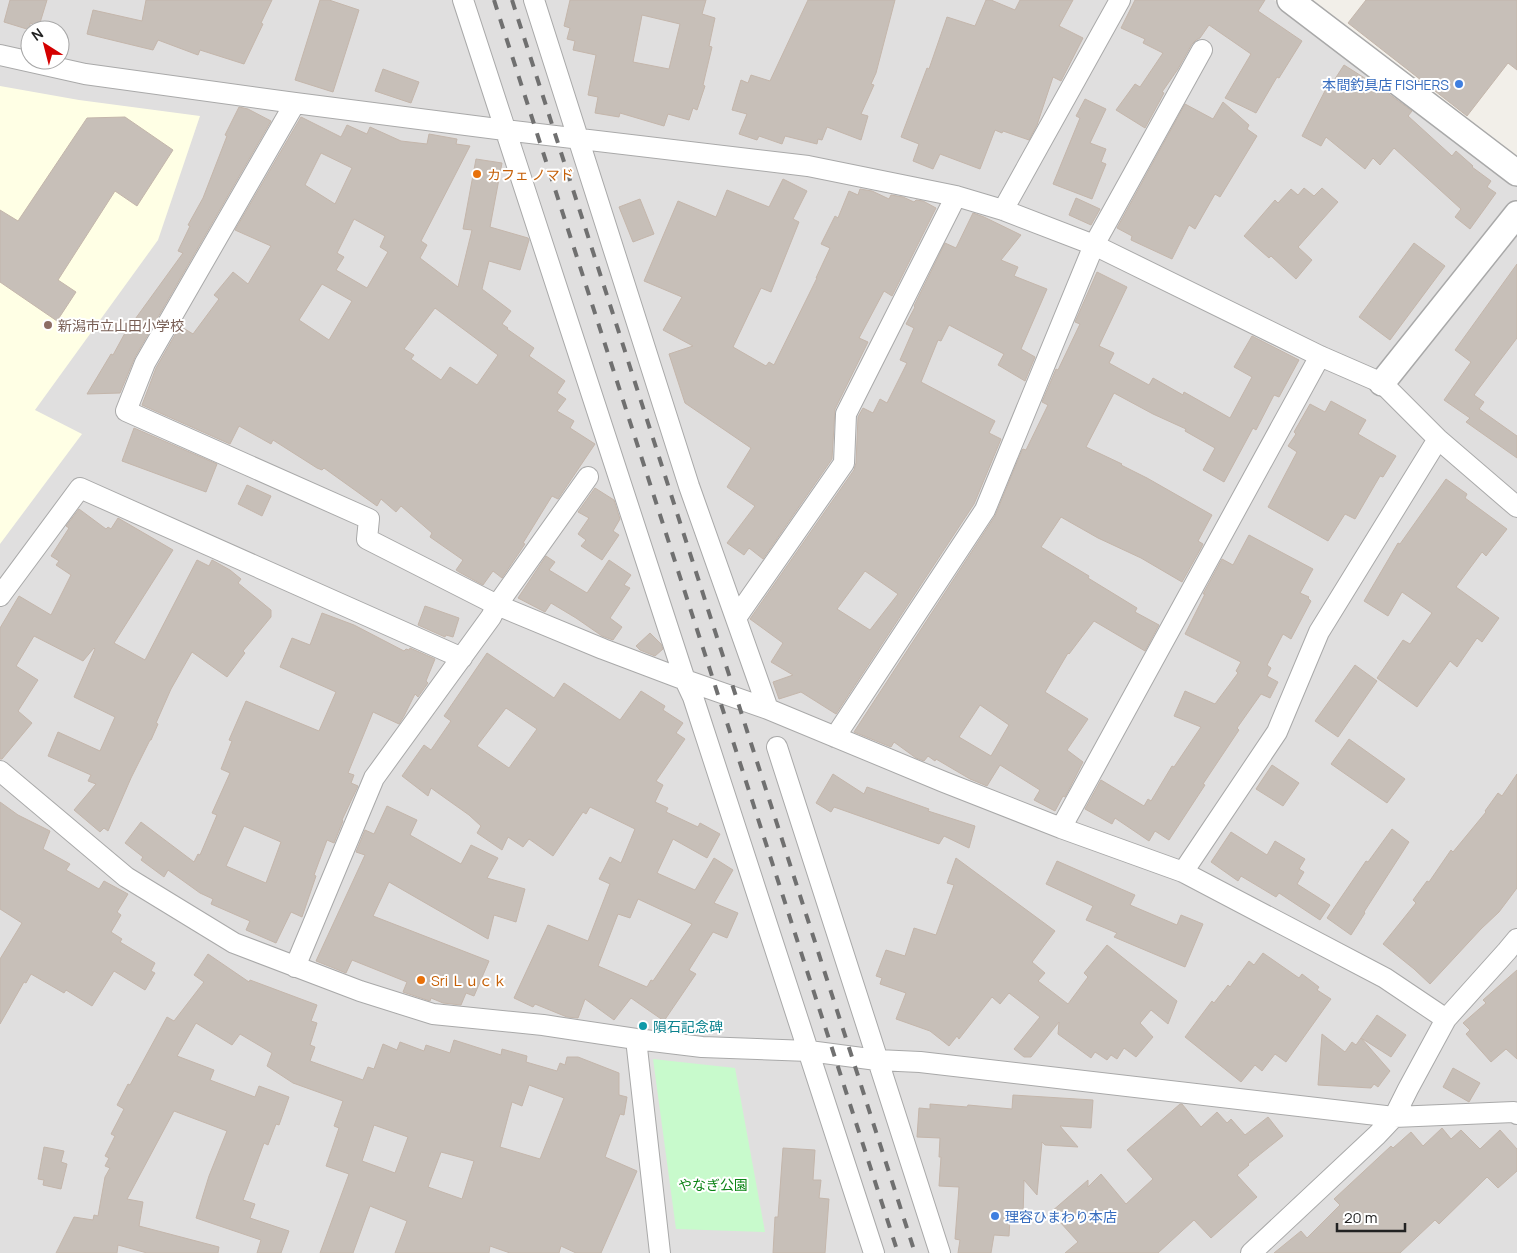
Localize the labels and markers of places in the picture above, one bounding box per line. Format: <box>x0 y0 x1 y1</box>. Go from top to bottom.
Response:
place label: 本間釣具店 FISHERS <box>1322 75 1449 94</box>
marker: 本間釣具店 FISHERS <box>1453 78 1465 90</box>
place label: カフェ ノマド <box>487 165 574 184</box>
marker: カフェ ノマド <box>471 168 483 180</box>
place label: 新潟市立山田小学校 <box>58 316 184 335</box>
marker: 新潟市立山田小学校 <box>42 319 54 331</box>
place label: Sri Ｌｕｃｋ <box>431 971 507 990</box>
marker: Sri Ｌｕｃｋ <box>415 974 427 986</box>
place label: 隕石記念碑 <box>653 1017 723 1036</box>
marker: 隕石記念碑 <box>637 1020 649 1032</box>
place label: 理容ひまわり本店 <box>1005 1207 1117 1226</box>
marker: 理容ひまわり本店 <box>989 1210 1001 1222</box>

